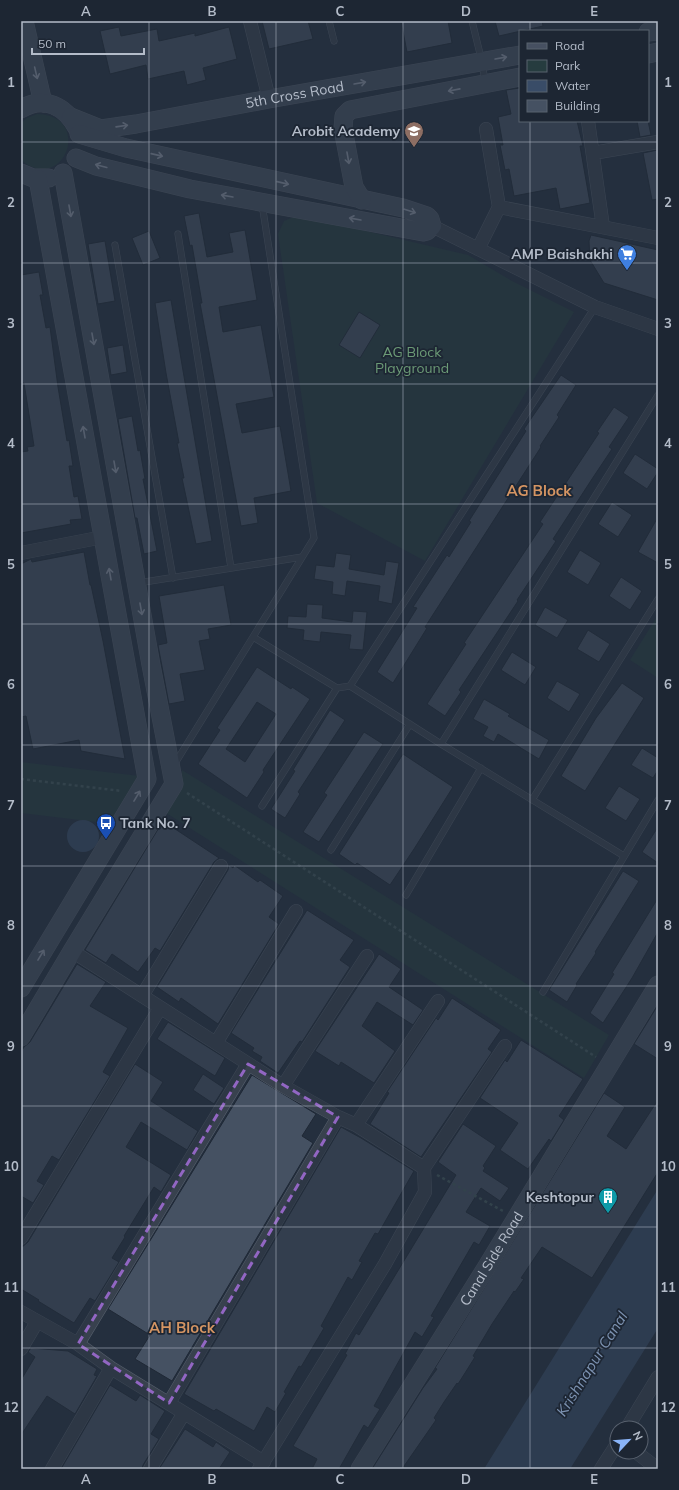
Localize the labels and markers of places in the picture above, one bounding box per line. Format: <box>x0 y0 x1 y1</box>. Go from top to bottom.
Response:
school or university icon: Arobit Academy <box>403 120 425 148</box>
place label: Arobit Academy <box>292 122 400 140</box>
supermarket icon: AMP Baishakhi <box>616 243 638 271</box>
place label: AMP Baishakhi <box>511 245 613 263</box>
bus stop icon: Tank No. 7 <box>95 812 117 840</box>
place label: Tank No. 7 <box>120 814 191 832</box>
building icon: Keshtopur <box>597 1186 619 1214</box>
place label: Keshtopur <box>526 1188 594 1206</box>

